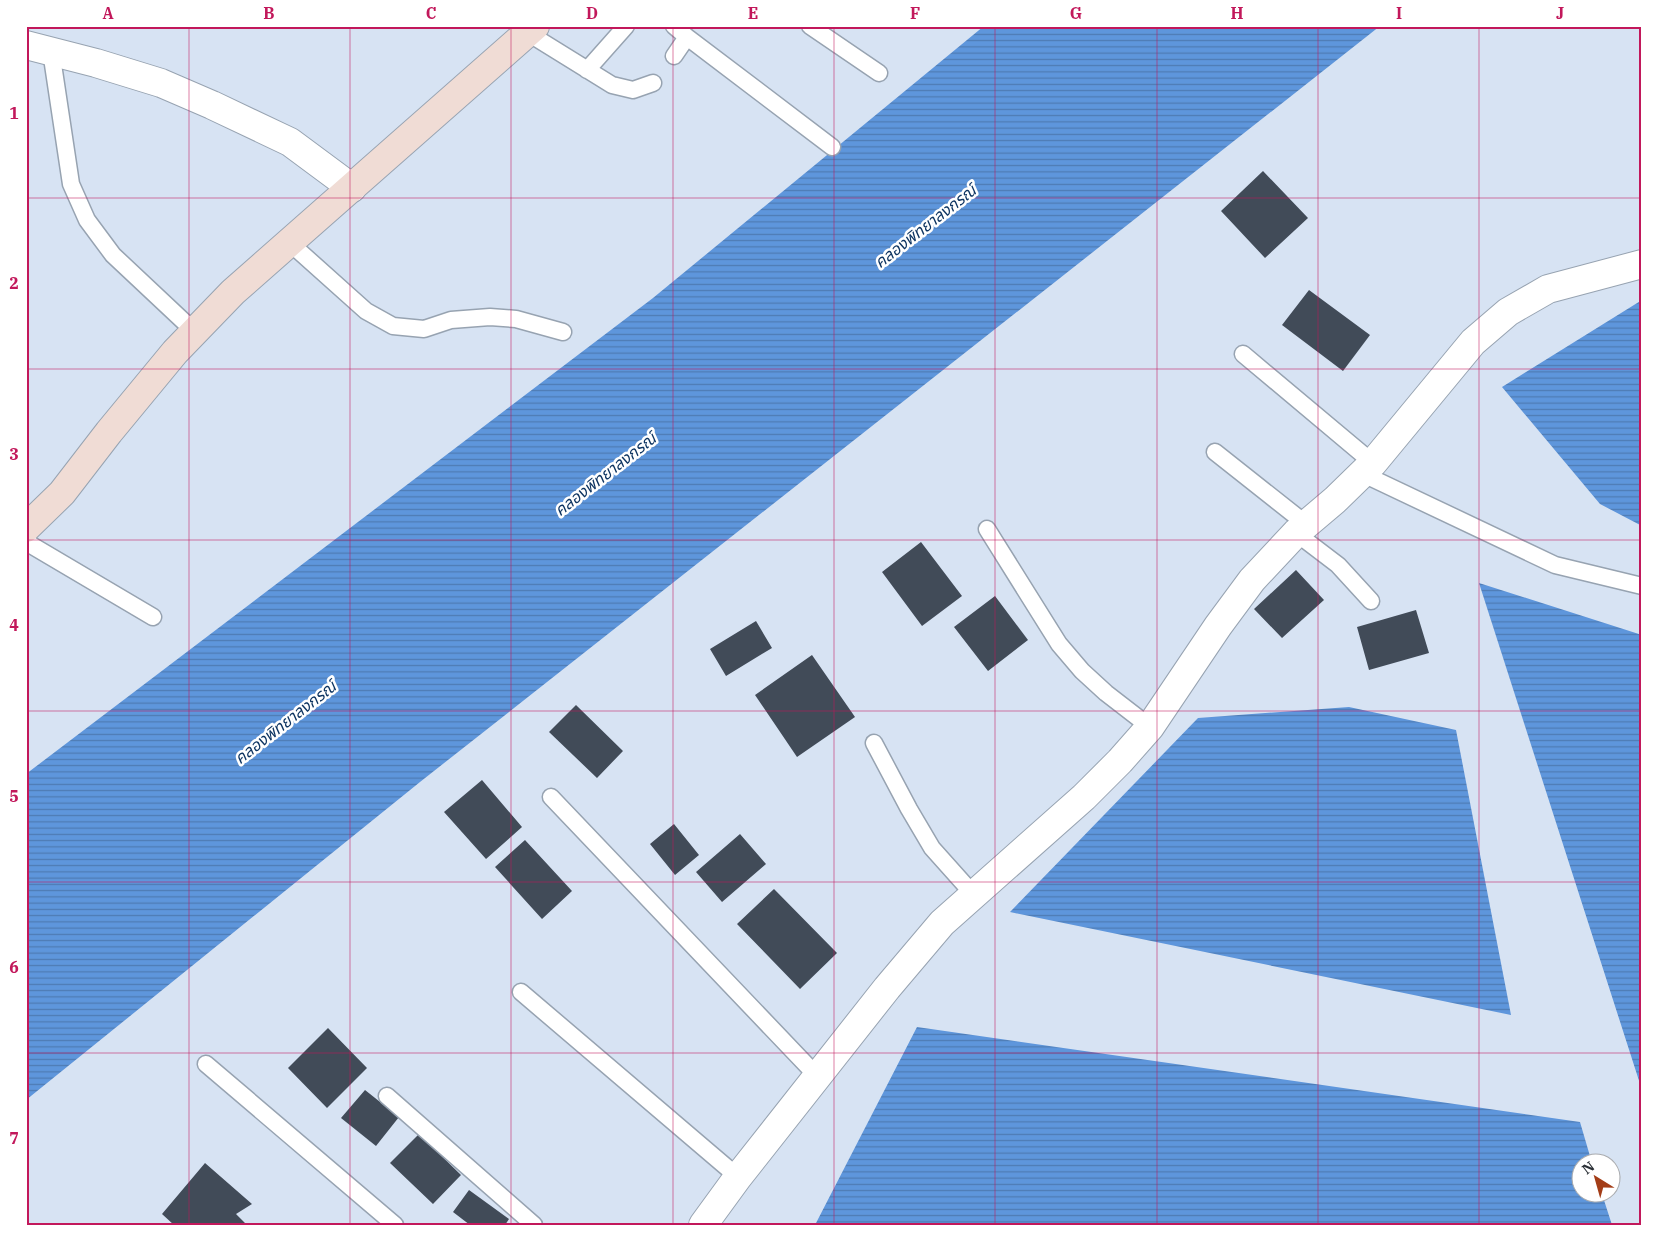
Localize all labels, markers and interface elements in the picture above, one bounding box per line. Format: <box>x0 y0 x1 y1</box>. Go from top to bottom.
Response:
text: A <box>102 3 114 23</box>
text: B <box>263 3 275 23</box>
text: C <box>426 3 436 23</box>
text: D <box>586 3 598 23</box>
text: E <box>748 3 758 23</box>
text: F <box>910 3 920 23</box>
text: G <box>1070 3 1082 23</box>
text: H <box>1231 3 1244 23</box>
text: I <box>1396 3 1402 23</box>
text: J <box>1556 3 1564 23</box>
text: 1 <box>9 103 19 123</box>
water label: คลองพิทยาลงกรณ์ <box>870 178 982 272</box>
text: 2 <box>9 273 19 293</box>
water label: คลองพิทยาลงกรณ์ <box>550 426 662 520</box>
text: 3 <box>9 444 19 464</box>
text: 4 <box>9 615 19 635</box>
water label: คลองพิทยาลงกรณ์ <box>230 674 342 768</box>
text: 5 <box>9 786 19 806</box>
text: 6 <box>9 957 19 977</box>
text: 7 <box>9 1128 19 1148</box>
north arrow <box>1570 1154 1620 1204</box>
text: N <box>1578 1157 1598 1178</box>

